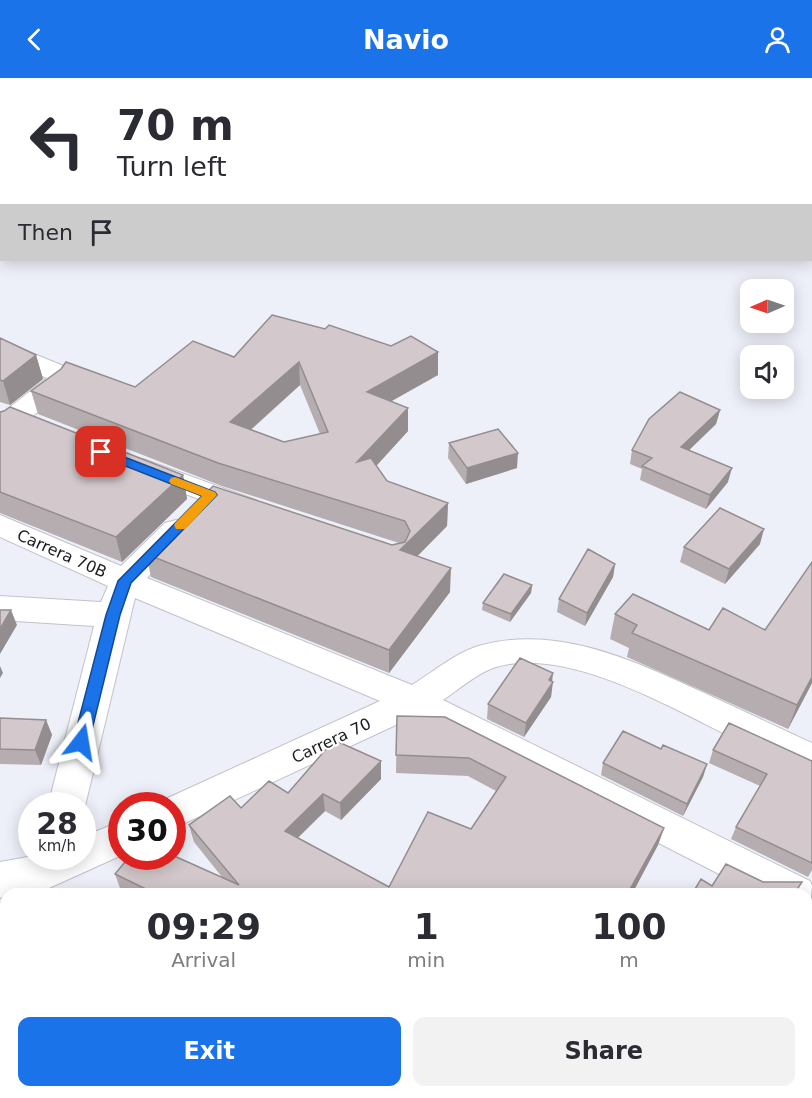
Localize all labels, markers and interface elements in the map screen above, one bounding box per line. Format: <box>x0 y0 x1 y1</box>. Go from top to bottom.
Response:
icon: back <box>18 23 51 56</box>
icon: person <box>761 23 794 56</box>
text: Navio <box>363 24 449 55</box>
text: 70 m <box>117 101 234 150</box>
icon: left <box>18 102 96 180</box>
text: Turn left <box>117 151 227 182</box>
icon: arrive <box>85 216 118 249</box>
text: Then <box>18 220 73 245</box>
north arrow <box>740 279 794 333</box>
map controls <box>740 279 794 399</box>
button: sound <box>740 345 794 399</box>
pin <box>75 426 126 477</box>
icon: arrive <box>84 435 117 468</box>
street label: Carrera 70B <box>14 525 110 582</box>
position arrow <box>49 710 113 774</box>
street label: Carrera 70 <box>289 714 374 767</box>
speed limit sign: 30 <box>108 792 186 870</box>
text: 28 <box>36 806 78 841</box>
text: km/h <box>38 837 76 855</box>
text: 09:29 <box>146 906 261 947</box>
text: 1 <box>414 906 439 947</box>
text: 100 <box>591 906 667 947</box>
text: Arrival <box>171 948 236 972</box>
text: min <box>407 948 445 972</box>
text: m <box>619 948 639 972</box>
button: Exit <box>18 1017 401 1086</box>
button: Share <box>413 1017 795 1086</box>

